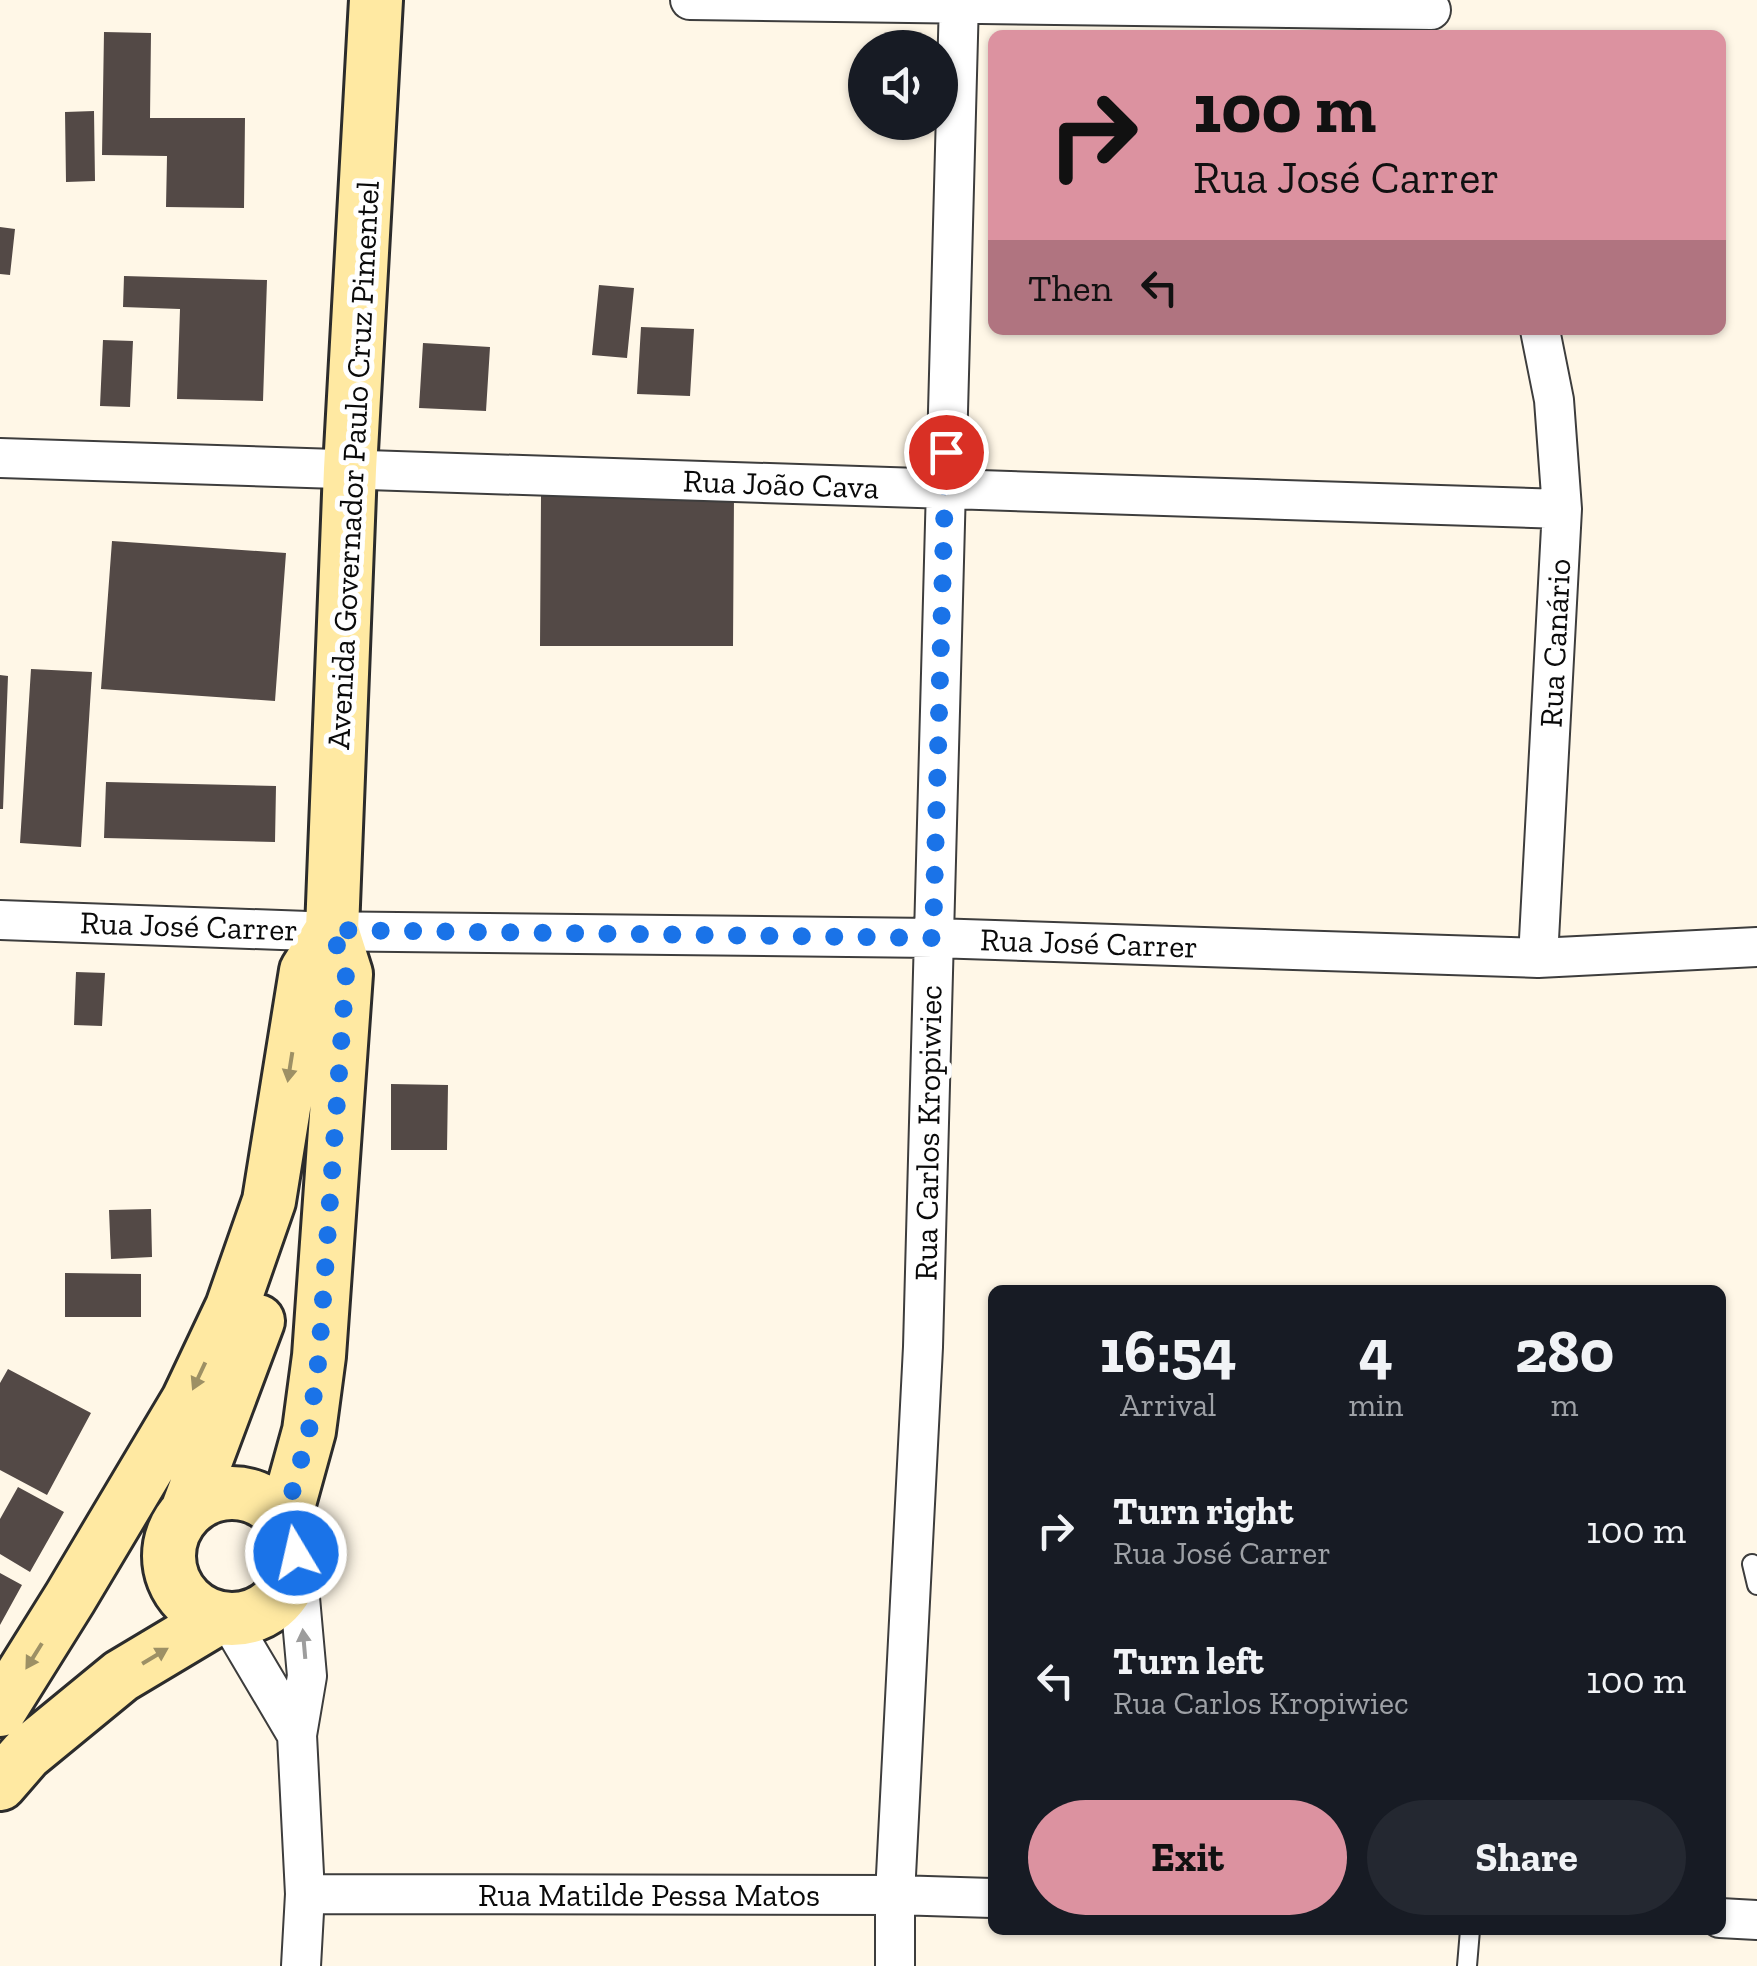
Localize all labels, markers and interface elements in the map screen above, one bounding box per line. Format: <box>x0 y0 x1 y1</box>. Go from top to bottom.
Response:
map controls <box>848 30 958 140</box>
button: sound <box>848 30 958 140</box>
text: 100 m <box>1193 66 1376 150</box>
icon: right <box>1028 70 1158 200</box>
text: Rua José Carrer <box>1193 151 1499 205</box>
street label: Avenida Governador Paulo Cruz Pimentel <box>319 180 387 750</box>
icon: left <box>1132 260 1187 315</box>
text: Then <box>1028 265 1112 311</box>
pin <box>904 410 989 495</box>
icon: arrive <box>919 425 974 480</box>
street label: Rua João Cava <box>682 462 880 506</box>
street label: Rua Canário <box>1532 558 1578 728</box>
street label: Rua José Carrer <box>79 903 299 949</box>
street label: Rua José Carrer <box>979 920 1199 966</box>
street label: Rua Carlos Kropiwiec <box>906 985 950 1281</box>
one-way arrow <box>282 1052 298 1083</box>
text: 16:54 <box>1100 1315 1237 1387</box>
text: 4 <box>1359 1315 1393 1387</box>
text: 280 <box>1515 1315 1614 1387</box>
one-way arrow <box>190 1362 207 1391</box>
text: Arrival <box>1120 1386 1216 1424</box>
text: min <box>1348 1386 1403 1424</box>
text: m <box>1551 1386 1578 1424</box>
text: Turn right <box>1113 1488 1293 1534</box>
position arrow <box>244 1501 348 1605</box>
icon: right <box>1028 1503 1083 1558</box>
text: 100 m <box>1586 1507 1686 1553</box>
text: Rua José Carrer <box>1113 1534 1331 1572</box>
one-way arrow <box>296 1628 312 1660</box>
text: Turn left <box>1113 1638 1264 1684</box>
one-way arrow <box>25 1642 43 1670</box>
one-way arrow <box>141 1647 169 1665</box>
icon: left <box>1028 1653 1083 1708</box>
text: 100 m <box>1586 1657 1686 1703</box>
text: Rua Carlos Kropiwiec <box>1113 1684 1409 1722</box>
button: Exit <box>1028 1800 1347 1915</box>
button: Share <box>1367 1800 1686 1915</box>
street label: Rua Matilde Pessa Matos <box>478 1876 820 1914</box>

